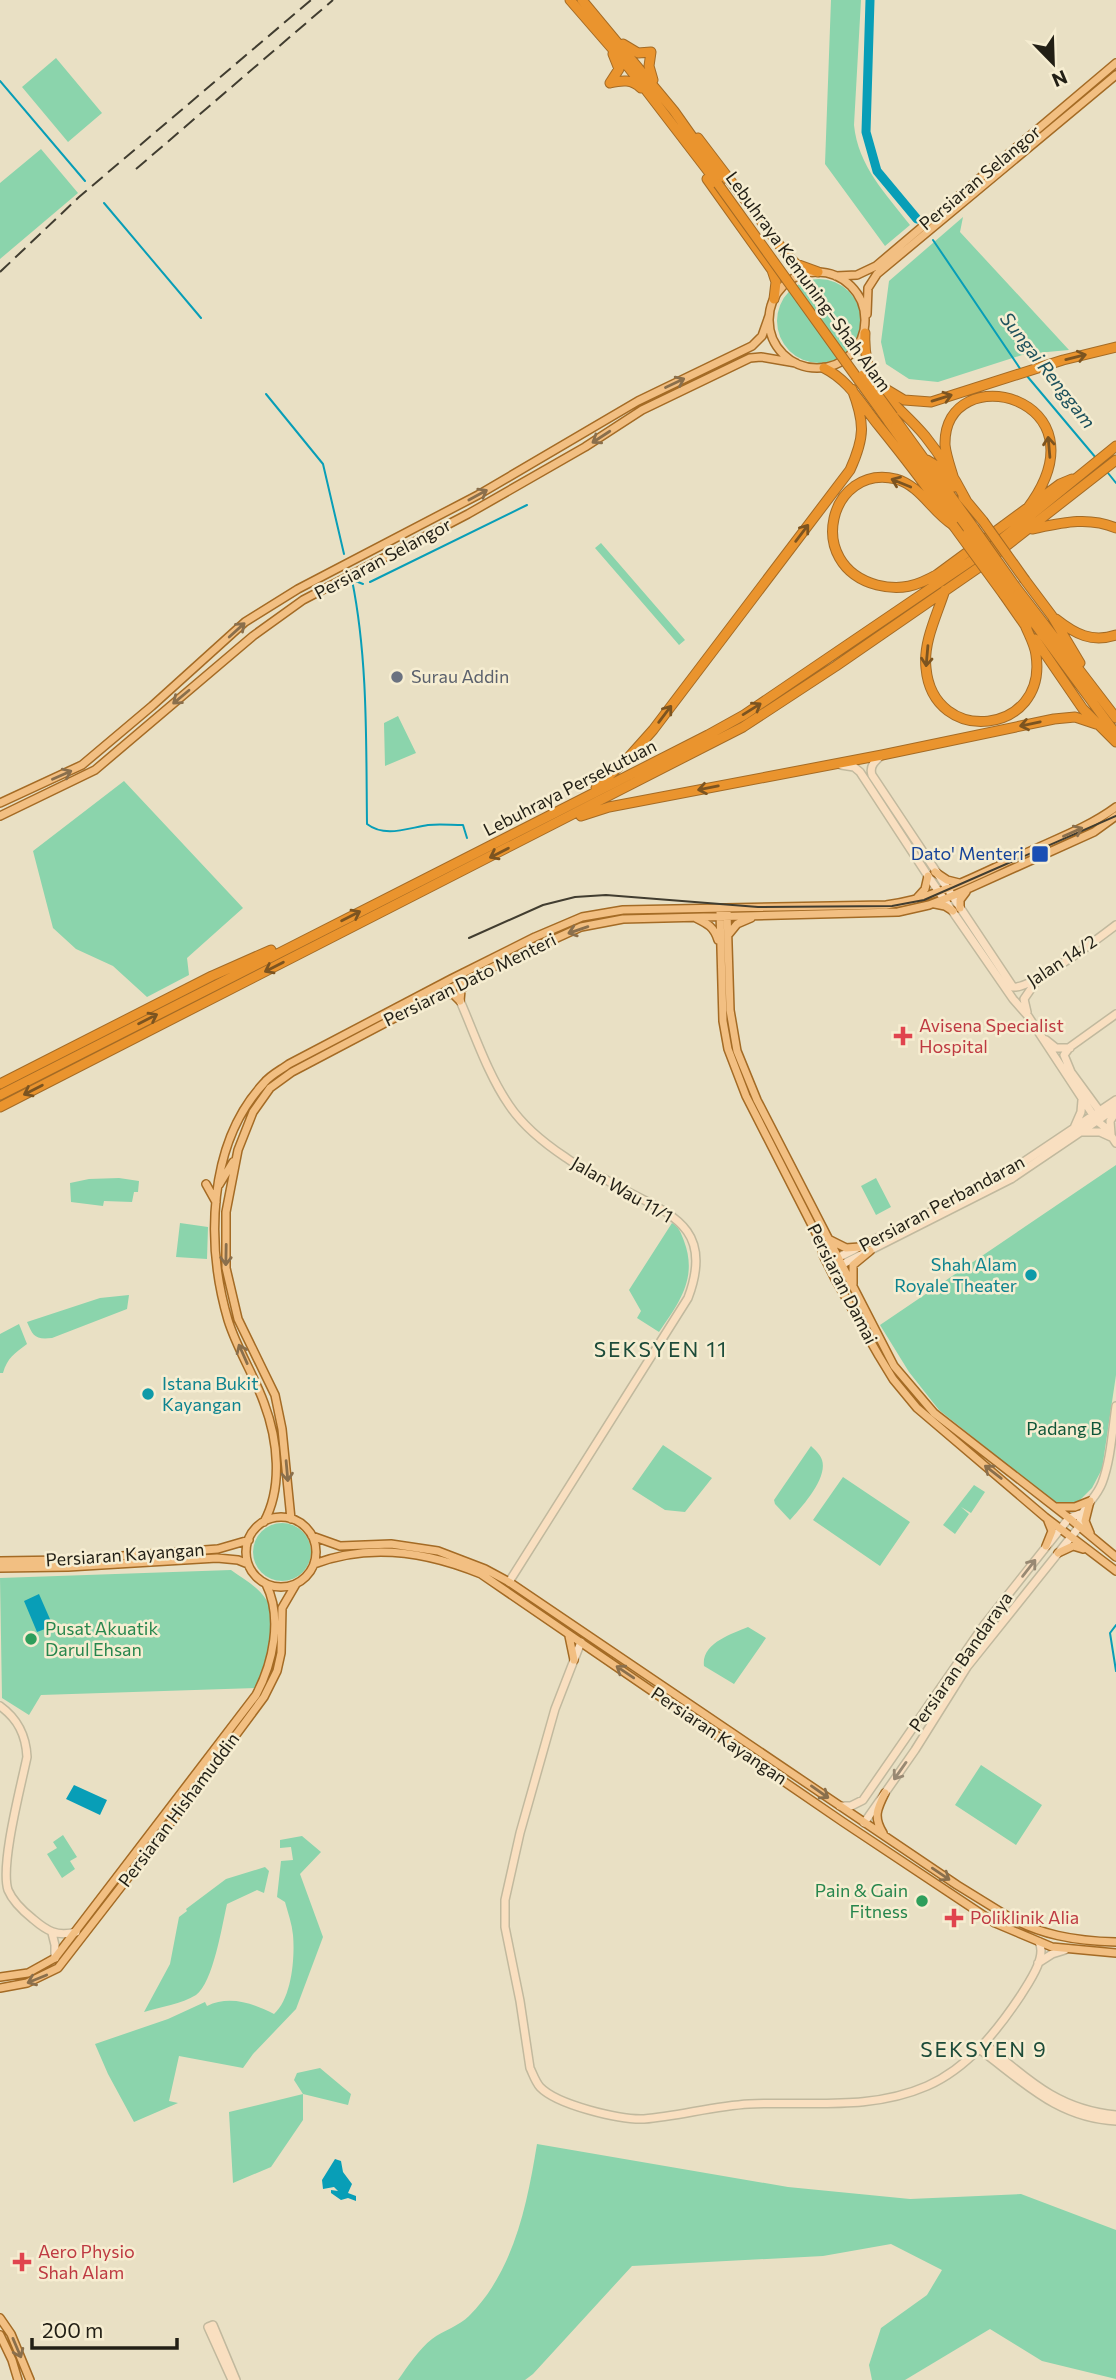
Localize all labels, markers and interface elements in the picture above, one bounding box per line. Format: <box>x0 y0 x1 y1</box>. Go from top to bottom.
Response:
north arrow <box>1018 28 1088 98</box>
text: N <box>1049 66 1071 92</box>
street label: Persiaran Selangor <box>914 120 1045 234</box>
street label: Lebuhraya Kemuning–Shah Alam <box>721 167 896 396</box>
water label: Sungai Renggam <box>996 307 1101 432</box>
one-way arrow <box>1064 350 1087 363</box>
one-way arrow <box>664 375 685 389</box>
one-way arrow <box>930 391 952 404</box>
one-way arrow <box>592 429 611 444</box>
one-way arrow <box>1043 436 1056 459</box>
one-way arrow <box>891 475 912 488</box>
one-way arrow <box>467 488 487 502</box>
street label: Persiaran Selangor <box>310 513 455 603</box>
one-way arrow <box>795 524 810 542</box>
one-way arrow <box>227 622 245 638</box>
one-way arrow <box>920 644 933 667</box>
place label: Surau Addin <box>411 665 509 687</box>
marker: Surau Addin <box>389 669 405 685</box>
one-way arrow <box>172 689 190 705</box>
one-way arrow <box>742 702 762 716</box>
one-way arrow <box>658 705 673 724</box>
one-way arrow <box>1019 717 1042 731</box>
street label: Lebuhraya Persekutuan <box>479 734 660 840</box>
one-way arrow <box>51 768 72 781</box>
one-way arrow <box>697 782 720 795</box>
one-way arrow <box>1061 825 1083 838</box>
place label: Dato' Menteri <box>911 842 1024 864</box>
marker: Dato' Menteri <box>1030 844 1050 864</box>
one-way arrow <box>489 846 510 860</box>
one-way arrow <box>340 909 361 923</box>
one-way arrow <box>568 924 590 937</box>
street label: Persiaran Dato Menteri <box>380 928 560 1031</box>
street label: Jalan 14/2 <box>1022 929 1101 991</box>
one-way arrow <box>264 960 285 974</box>
one-way arrow <box>137 1012 158 1026</box>
place label: Avisena Specialist Hospital <box>919 1014 1064 1057</box>
marker: Avisena Specialist Hospital <box>893 1026 913 1046</box>
one-way arrow <box>23 1083 44 1097</box>
street label: Persiaran Perbandaran <box>855 1150 1028 1256</box>
street label: Jalan Wau 11/1 <box>568 1151 677 1227</box>
street label: Persiaran Damai <box>803 1220 883 1347</box>
one-way arrow <box>219 1243 233 1266</box>
place label: Shah Alam Royale Theater <box>894 1253 1017 1296</box>
marker: Shah Alam Royale Theater <box>1023 1267 1039 1283</box>
district label: SEKSYEN 11 <box>594 1336 728 1361</box>
one-way arrow <box>236 1344 249 1365</box>
place label: Istana Bukit Kayangan <box>162 1372 259 1415</box>
marker: Istana Bukit Kayangan <box>140 1386 156 1402</box>
park label: Padang B <box>1026 1417 1102 1439</box>
one-way arrow <box>281 1460 294 1482</box>
one-way arrow <box>985 1464 1003 1480</box>
street label: Persiaran Kayangan <box>45 1537 205 1571</box>
one-way arrow <box>1021 1559 1037 1577</box>
street label: Persiaran Bandaraya <box>904 1587 1017 1736</box>
place label: Pusat Akuatik Darul Ehsan <box>45 1617 158 1660</box>
marker: Pusat Akuatik Darul Ehsan <box>23 1631 39 1647</box>
one-way arrow <box>616 1665 635 1679</box>
street label: Persiaran Kayangan <box>647 1682 792 1789</box>
street label: Persiaran Hishamuddin <box>113 1728 243 1891</box>
one-way arrow <box>893 1761 907 1780</box>
one-way arrow <box>810 1785 829 1799</box>
one-way arrow <box>931 1867 950 1881</box>
place label: Pain & Gain Fitness <box>815 1879 908 1922</box>
marker: Pain & Gain Fitness <box>914 1893 930 1909</box>
place label: Poliklinik Alia <box>970 1906 1079 1928</box>
marker: Poliklinik Alia <box>944 1908 964 1928</box>
one-way arrow <box>27 1973 48 1986</box>
district label: SEKSYEN 9 <box>920 2036 1048 2061</box>
place label: Aero Physio Shah Alam <box>38 2240 135 2283</box>
marker: Aero Physio Shah Alam <box>12 2252 32 2272</box>
scale bar <box>32 2306 177 2350</box>
text: 200 m <box>42 2317 103 2342</box>
one-way arrow <box>11 2336 24 2358</box>

